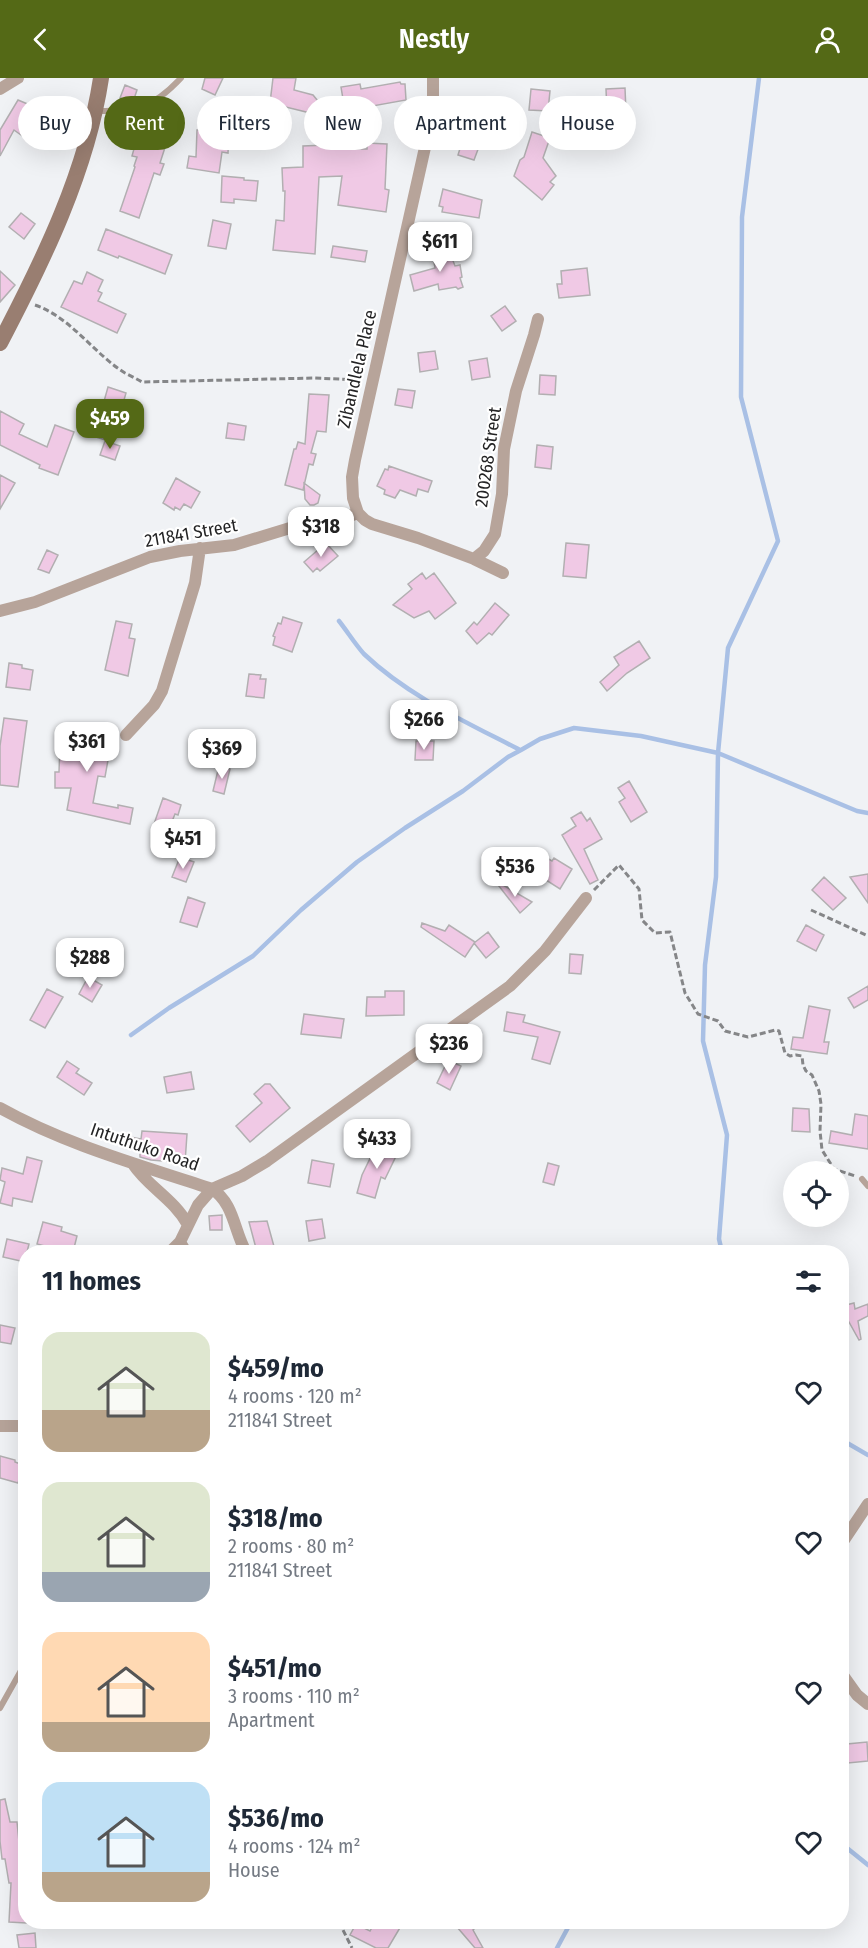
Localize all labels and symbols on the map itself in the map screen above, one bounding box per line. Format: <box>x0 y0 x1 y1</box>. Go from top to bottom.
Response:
pin: $611 <box>404 222 476 273</box>
street label: Zibandlela Place <box>333 308 381 430</box>
pin: $459 <box>74 399 146 450</box>
street label: 200268 Street <box>470 405 506 508</box>
pin: $318 <box>285 507 357 558</box>
street label: 211841 Street <box>143 514 239 552</box>
pin: $266 <box>388 700 460 751</box>
pin: $361 <box>51 722 123 773</box>
pin: $369 <box>186 729 258 780</box>
pin: $451 <box>147 819 219 870</box>
pin: $536 <box>479 847 551 898</box>
pin: $288 <box>54 938 126 989</box>
pin: $236 <box>413 1024 485 1075</box>
street label: Intuthuko Road <box>88 1118 202 1176</box>
pin: $433 <box>341 1119 413 1170</box>

